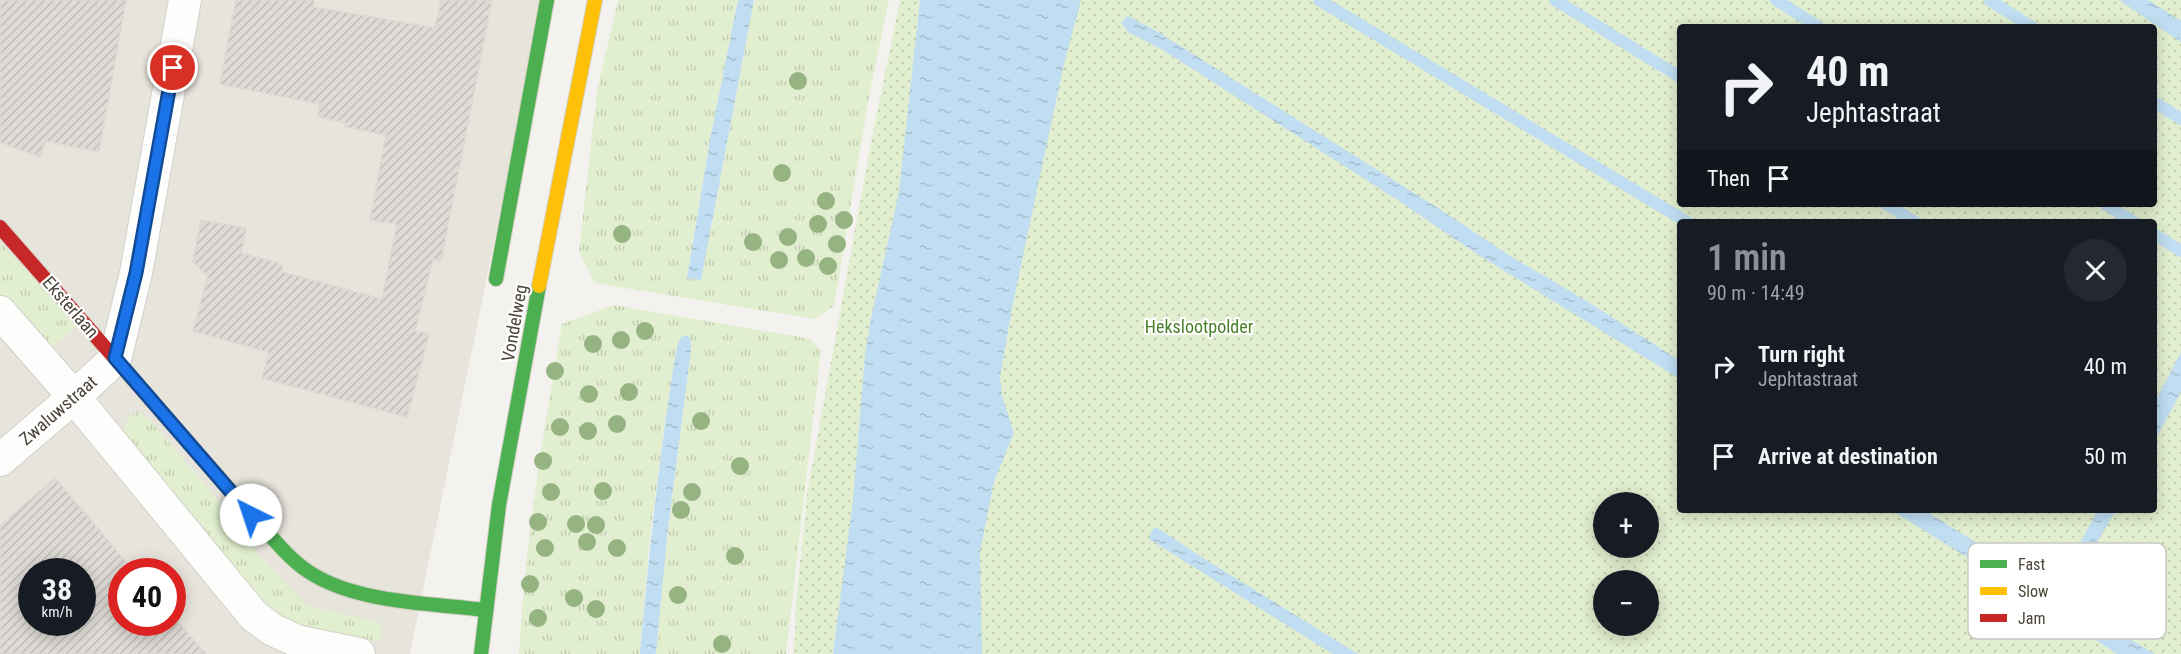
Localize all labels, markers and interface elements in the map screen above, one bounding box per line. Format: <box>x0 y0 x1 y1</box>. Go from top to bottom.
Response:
pin <box>147 42 198 93</box>
text: 40 m <box>1806 47 1889 96</box>
icon: right <box>1707 48 1785 126</box>
icon: arrive <box>156 51 189 84</box>
text: Jephtastraat <box>1806 97 1941 129</box>
icon: arrive <box>1762 162 1795 195</box>
text: Then <box>1707 166 1750 191</box>
text: 1 min <box>1707 237 1787 279</box>
button: close <box>2064 239 2127 302</box>
street label: Eksterlaan <box>39 272 103 342</box>
text: 90 m · 14:49 <box>1707 281 1805 305</box>
street label: Vondelweg <box>497 283 531 363</box>
park label: Hekslootpolder <box>1145 316 1254 337</box>
text: Turn right <box>1758 342 1845 367</box>
icon: right <box>1707 350 1740 383</box>
text: 40 m <box>2084 354 2127 379</box>
text: Jephtastraat <box>1758 367 1858 391</box>
street label: Zwaluwstraat <box>15 371 101 449</box>
icon: arrive <box>1707 440 1740 473</box>
text: Arrive at destination <box>1758 444 1938 469</box>
text: 50 m <box>2084 444 2127 469</box>
position arrow <box>219 483 283 547</box>
map controls <box>1593 492 1659 636</box>
button: + <box>1593 492 1659 558</box>
legend <box>1968 543 2166 639</box>
text: Fast <box>2018 555 2045 574</box>
speed limit sign: 40 <box>108 558 186 636</box>
button: − <box>1593 570 1659 636</box>
text: 38 <box>42 572 72 607</box>
text: Slow <box>2018 582 2048 601</box>
text: km/h <box>42 603 72 621</box>
text: Jam <box>2018 609 2045 628</box>

